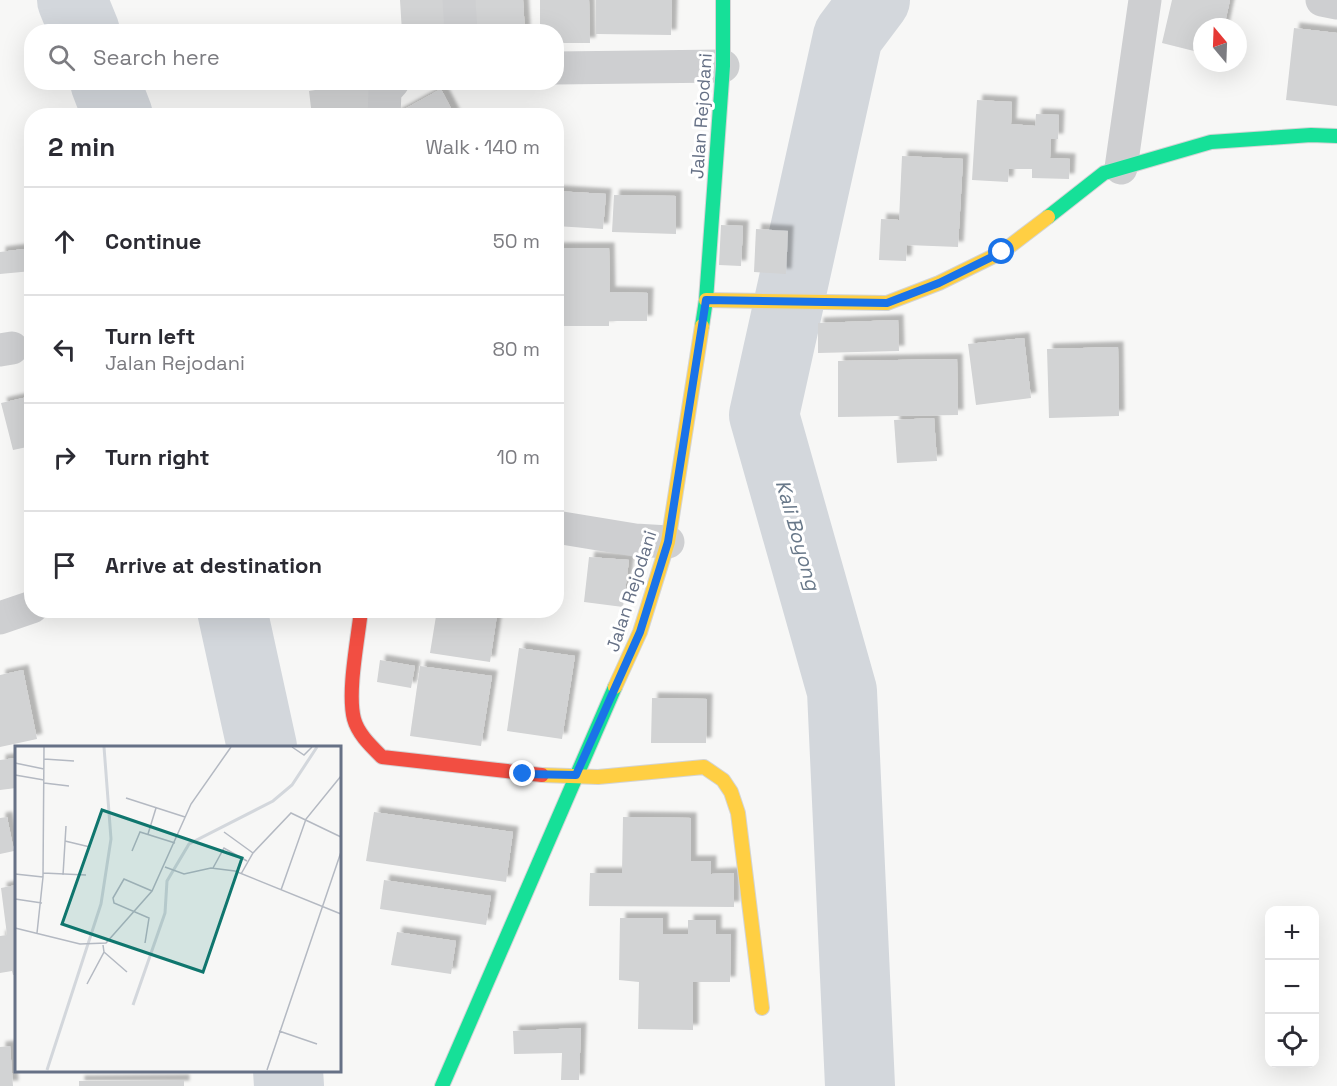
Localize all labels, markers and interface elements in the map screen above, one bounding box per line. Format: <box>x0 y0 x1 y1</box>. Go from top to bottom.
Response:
north arrow <box>1193 18 1247 72</box>
search box <box>24 24 564 90</box>
icon: search <box>45 41 78 74</box>
text: Search here <box>93 43 220 71</box>
street label: Jalan Rejodani <box>685 52 717 180</box>
text: 2 min <box>48 130 115 164</box>
text: Walk · 140 m <box>426 134 540 160</box>
icon: ahead <box>48 225 81 258</box>
text: Continue <box>105 227 201 255</box>
text: 50 m <box>493 228 540 254</box>
route start <box>988 238 1014 264</box>
text: Turn left <box>105 322 195 350</box>
icon: left <box>48 333 81 366</box>
text: 80 m <box>492 336 540 362</box>
text: Jalan Rejodani <box>105 350 245 376</box>
icon: right <box>48 441 81 474</box>
text: Turn right <box>105 443 210 471</box>
text: 10 m <box>496 444 540 470</box>
water label: Kali Boyong <box>770 477 827 594</box>
street label: Jalan Rejodani <box>601 528 661 654</box>
icon: arrive <box>48 549 81 582</box>
text: Arrive at destination <box>105 551 322 579</box>
inset map <box>15 746 340 1071</box>
route end <box>509 760 535 786</box>
map controls <box>1265 906 1319 1068</box>
button: + <box>1265 906 1319 960</box>
button: − <box>1265 960 1319 1014</box>
button: locate <box>1265 1014 1319 1068</box>

